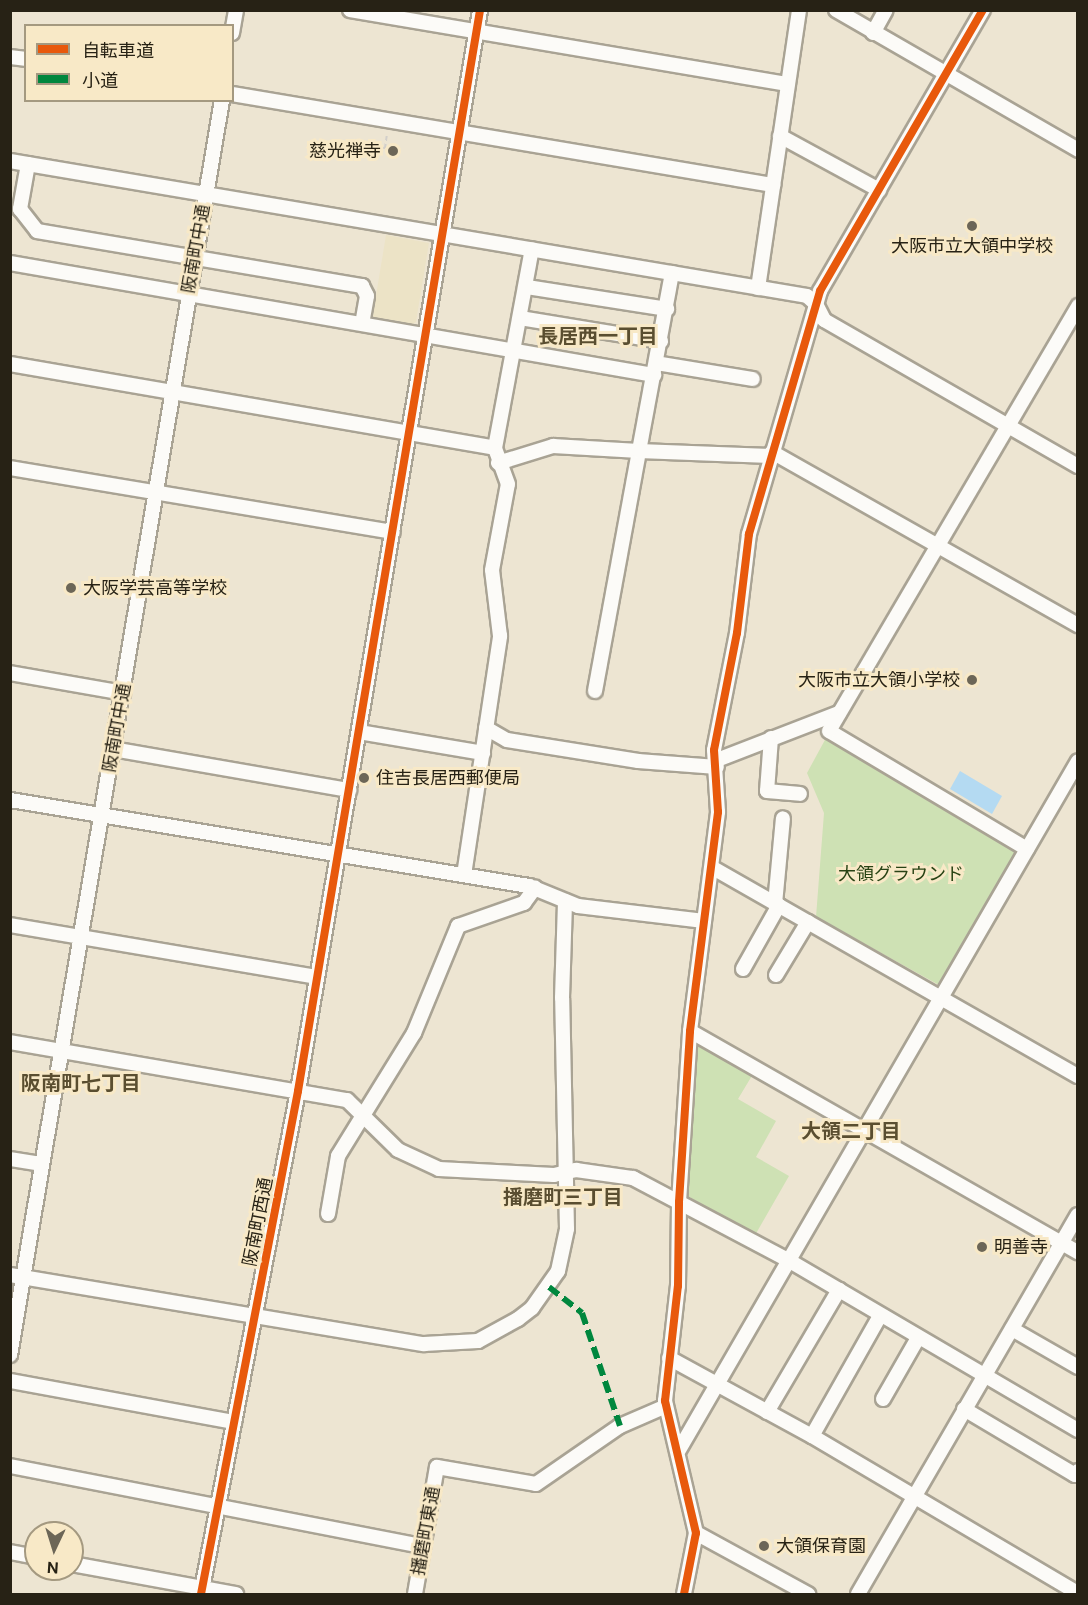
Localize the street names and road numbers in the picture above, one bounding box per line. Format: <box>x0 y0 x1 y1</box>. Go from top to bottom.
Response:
street label: 阪南町中通 <box>178 203 214 295</box>
street label: 阪南町中通 <box>99 682 135 774</box>
street label: 阪南町西通 <box>239 1176 277 1268</box>
street label: 播磨町東通 <box>408 1485 444 1577</box>

